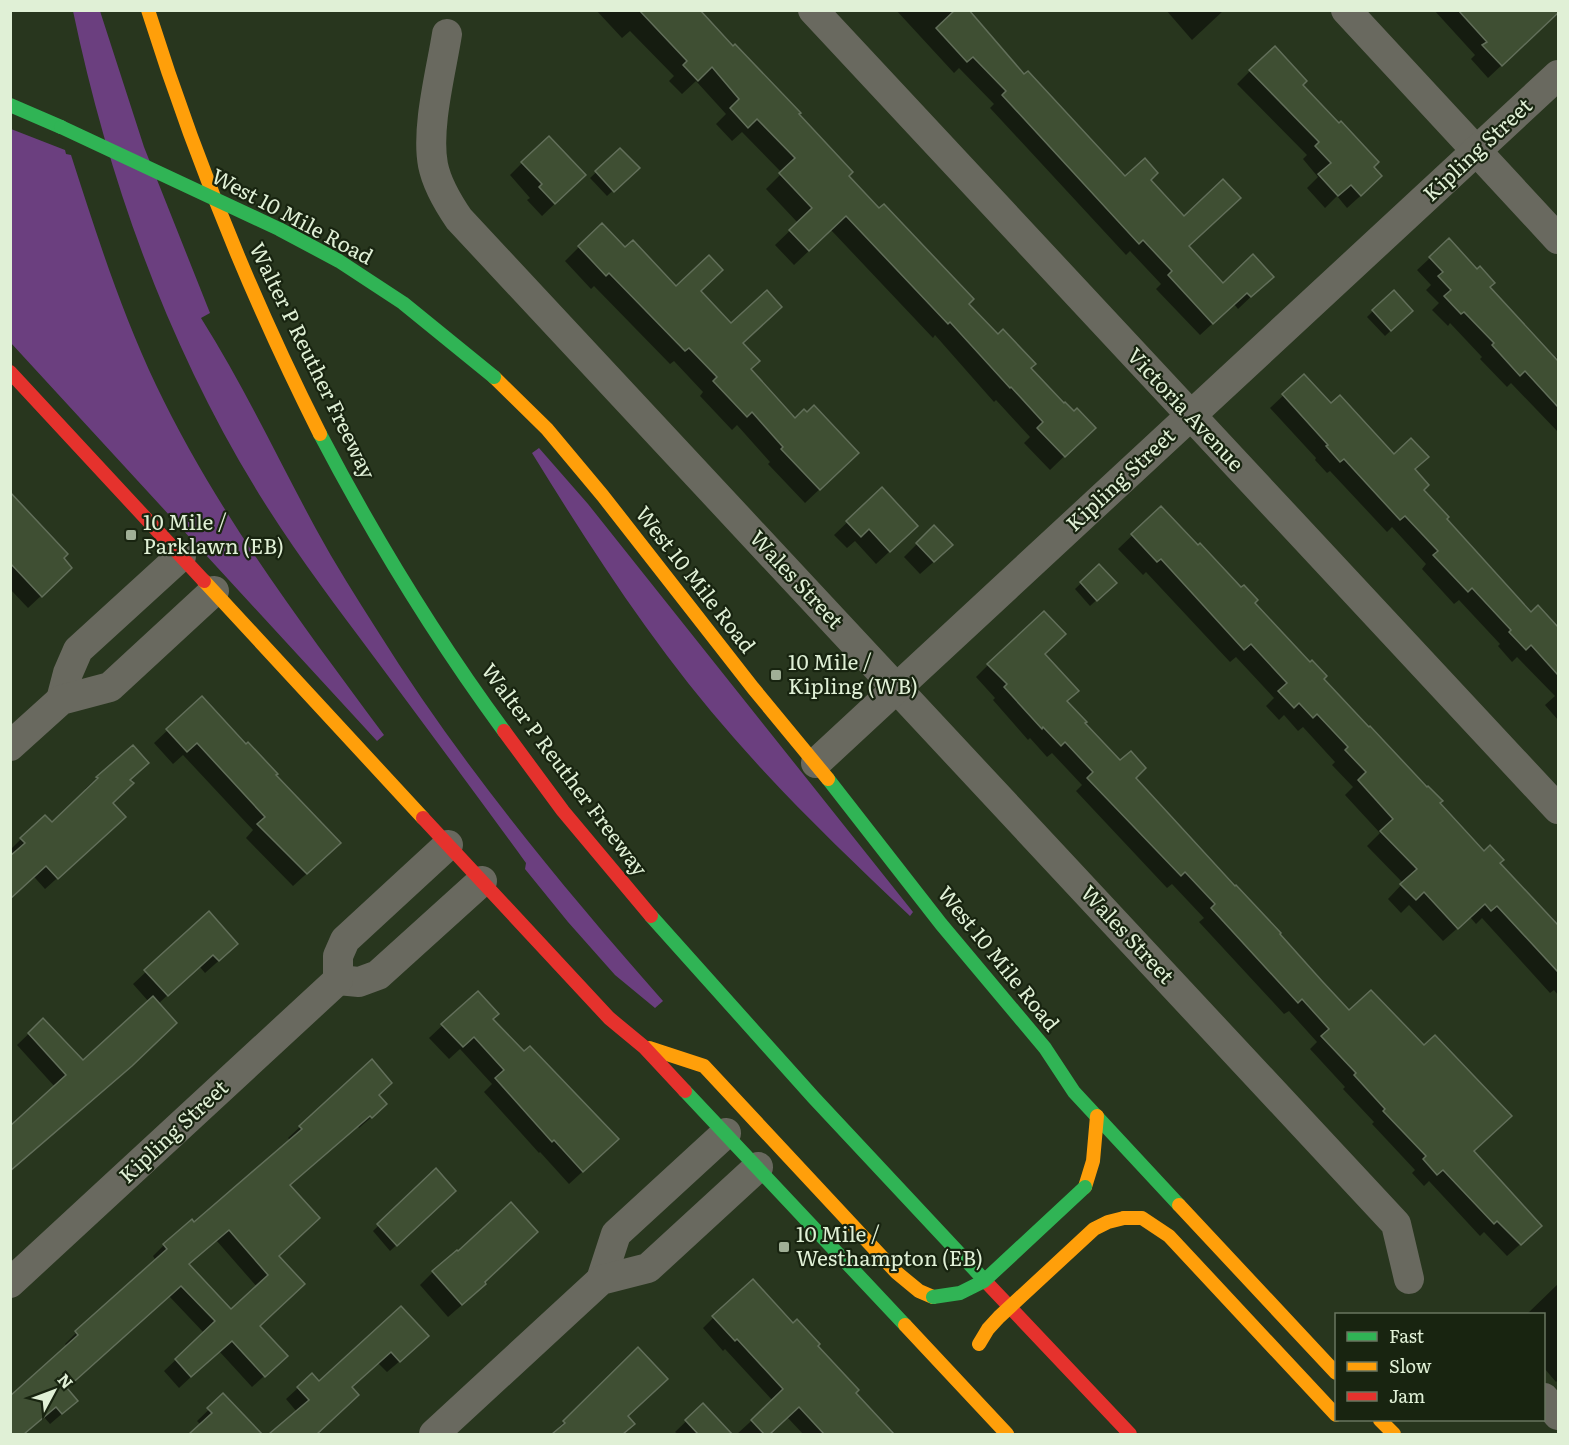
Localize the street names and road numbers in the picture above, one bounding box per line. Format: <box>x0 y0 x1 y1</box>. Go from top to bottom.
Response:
street label: Kipling Street <box>1415 89 1538 207</box>
street label: West 10 Mile Road <box>207 159 380 271</box>
street label: Walter P Reuther Freeway <box>243 236 386 484</box>
street label: Victoria Avenue <box>1121 339 1253 477</box>
street label: Kipling Street <box>1058 419 1181 537</box>
street label: West 10 Mile Road <box>630 498 764 659</box>
street label: Wales Street <box>744 522 852 635</box>
street label: Walter P Reuther Freeway <box>475 655 657 882</box>
street label: Wales Street <box>1075 877 1183 990</box>
street label: West 10 Mile Road <box>932 878 1068 1037</box>
street label: Kipling Street <box>111 1071 234 1189</box>

